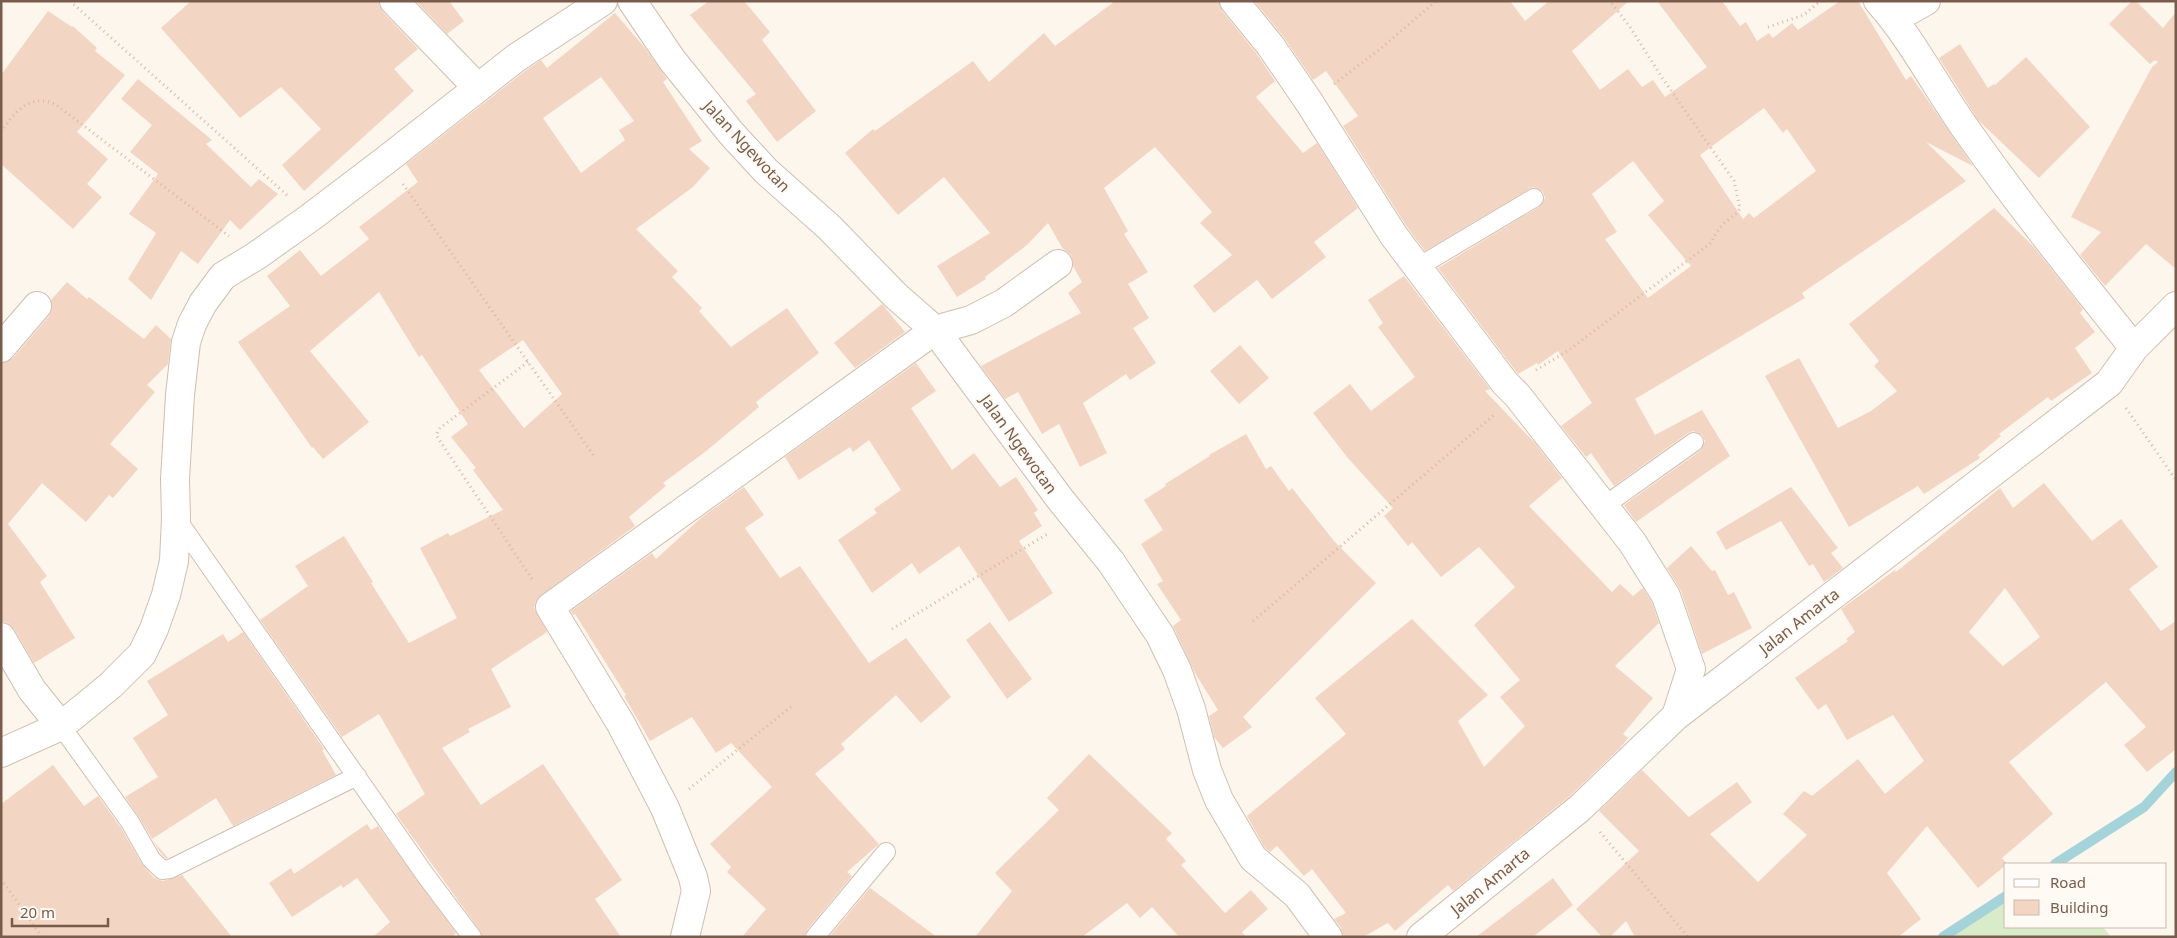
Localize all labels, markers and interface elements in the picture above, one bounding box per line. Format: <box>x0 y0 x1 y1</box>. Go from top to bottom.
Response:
street label: Jalan Ngewotan <box>697 94 795 197</box>
street label: Jalan Ngewotan <box>974 388 1063 498</box>
street label: Jalan Amarta <box>1753 583 1844 660</box>
street label: Jalan Amarta <box>1444 842 1534 921</box>
legend <box>2004 863 2167 928</box>
text: Road <box>2050 872 2086 892</box>
scale bar <box>12 896 109 928</box>
text: Building <box>2050 897 2108 917</box>
text: 20 m <box>20 902 55 922</box>

